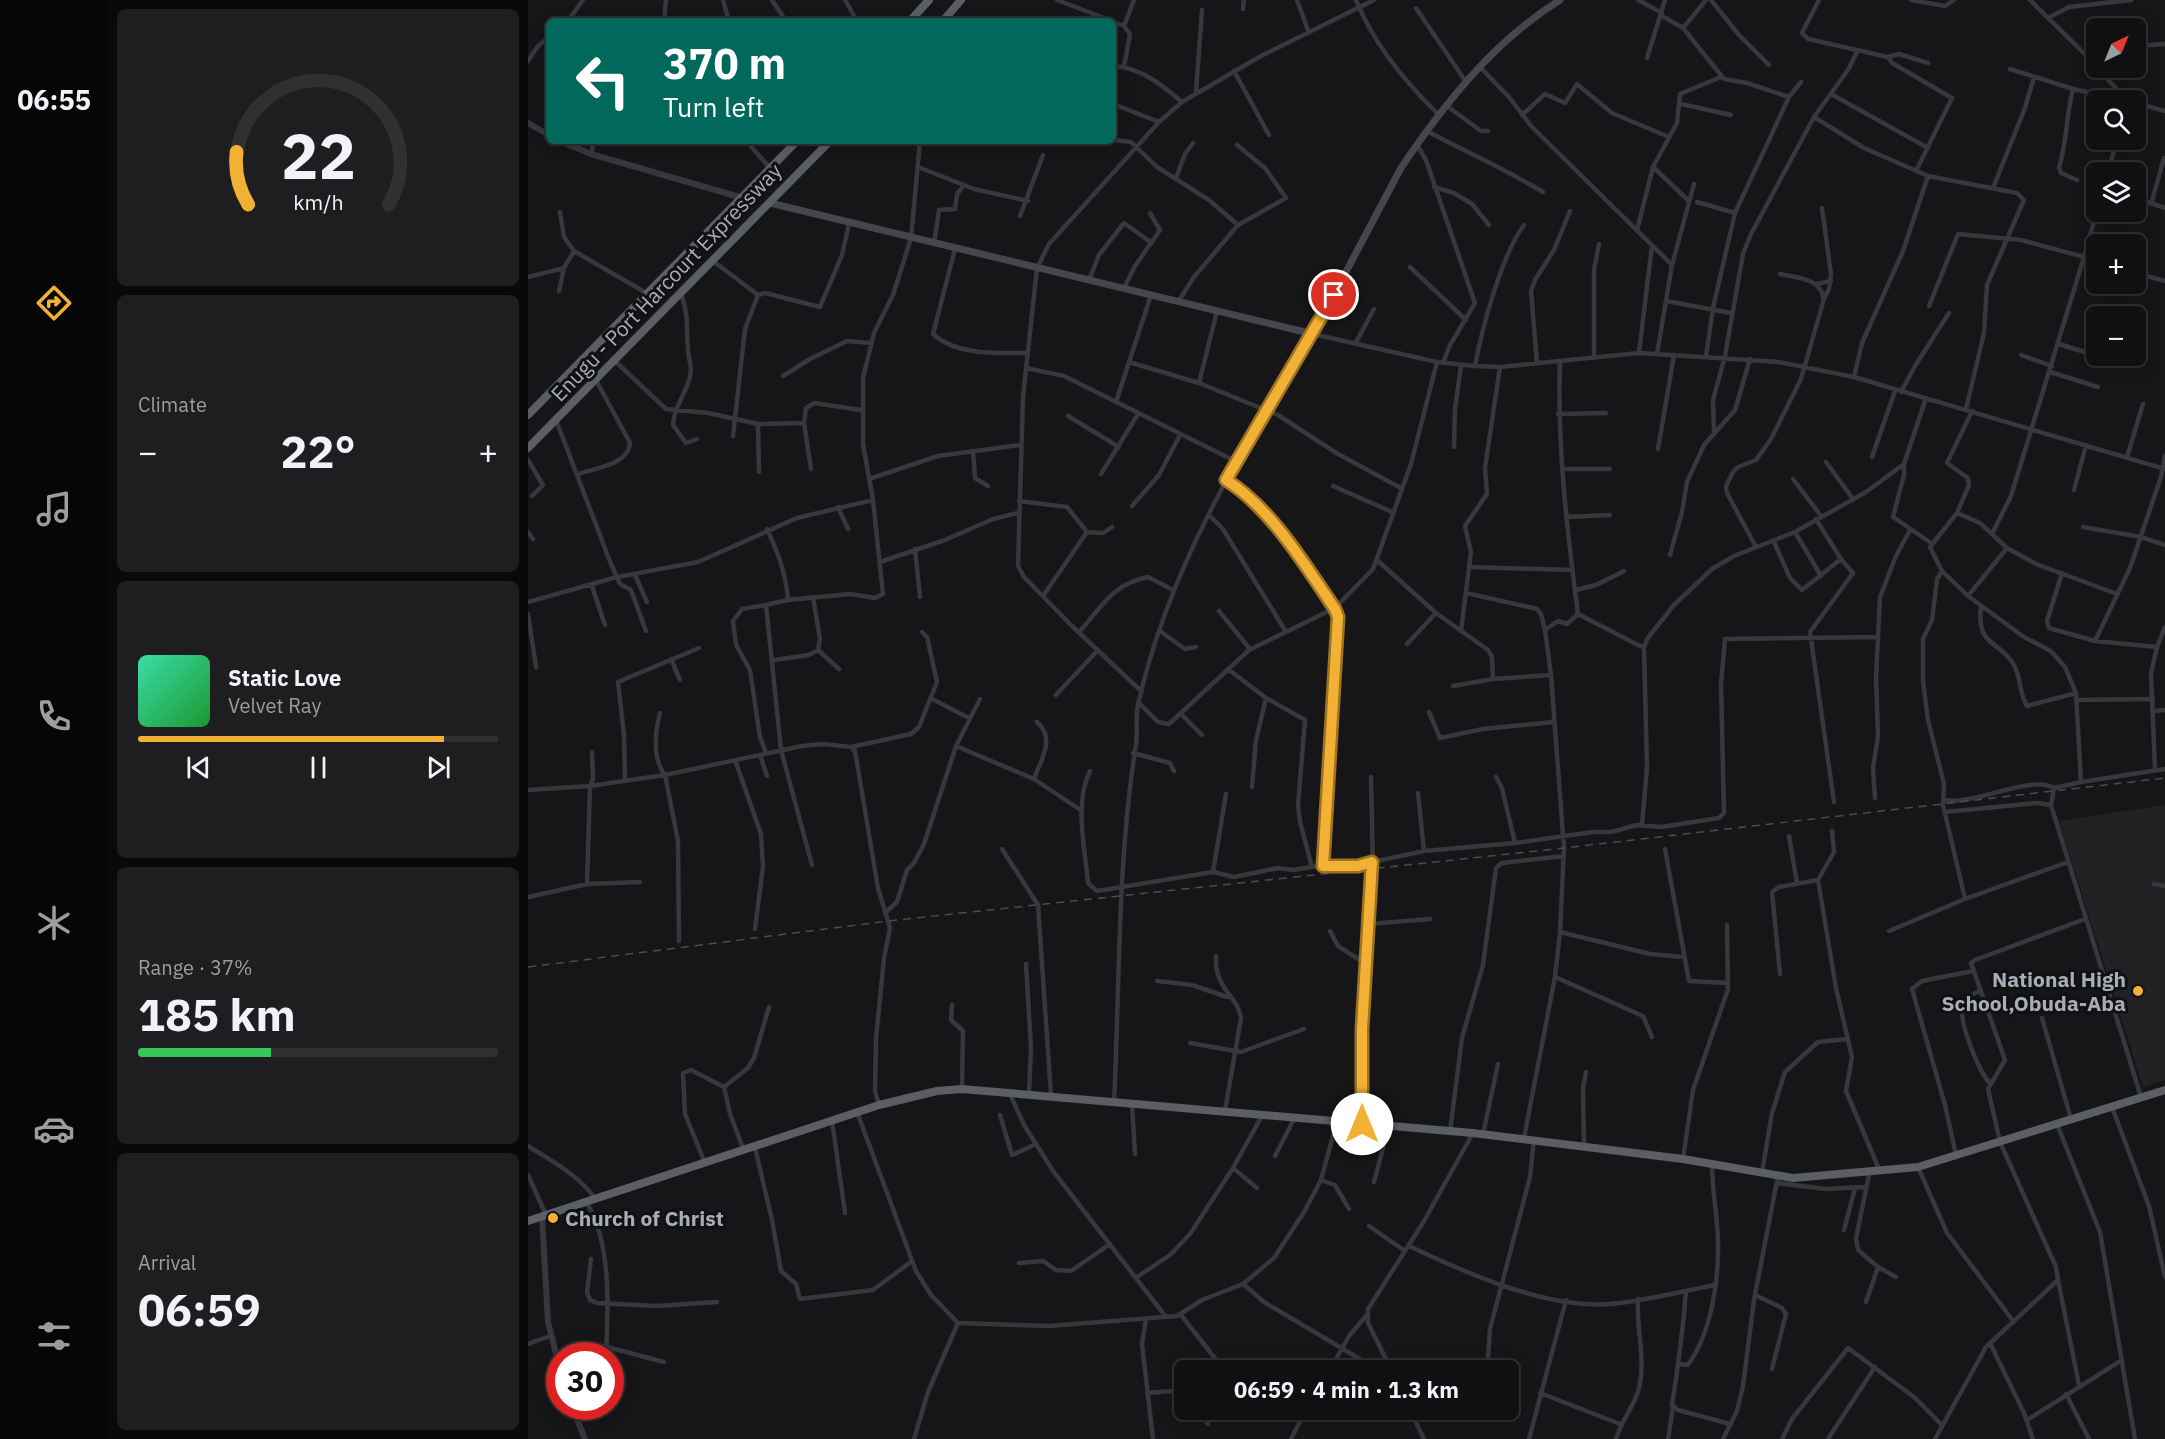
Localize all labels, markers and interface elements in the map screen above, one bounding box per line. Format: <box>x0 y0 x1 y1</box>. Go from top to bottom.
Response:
north arrow <box>2086 18 2146 78</box>
map controls <box>2086 18 2146 366</box>
text: 370 m <box>663 36 786 91</box>
icon: left <box>564 42 642 120</box>
text: 06:55 <box>17 82 91 117</box>
text: Turn left <box>663 89 764 124</box>
button: search <box>2086 90 2146 150</box>
text: 22 <box>281 115 355 196</box>
street label: Enugu - Port Harcourt Expressway <box>544 156 788 407</box>
button: layers <box>2086 162 2146 222</box>
text: km/h <box>293 188 343 216</box>
button: + <box>2086 234 2146 294</box>
pin <box>1308 269 1359 320</box>
icon: arrive <box>1317 278 1350 311</box>
icon: directions <box>33 282 75 324</box>
button: − <box>2086 306 2146 366</box>
text: Climate <box>138 391 207 418</box>
text: 22° <box>280 422 356 480</box>
text: − <box>138 430 158 473</box>
text: + <box>478 430 498 473</box>
icon: music <box>33 488 75 530</box>
text: Static Love <box>228 663 341 692</box>
text: Velvet Ray <box>228 692 321 719</box>
icon: phone <box>33 695 75 737</box>
icon: previous <box>182 751 215 784</box>
icon: pause <box>302 751 335 784</box>
icon: next <box>422 751 455 784</box>
icon: climate <box>33 902 75 944</box>
text: Range · 37% <box>138 954 253 981</box>
place label: National High School,Obuda-Aba <box>1941 965 2126 1017</box>
marker: National High School,Obuda-Aba <box>2131 984 2145 998</box>
text: 185 km <box>138 985 296 1043</box>
position arrow <box>1330 1092 1394 1156</box>
icon: car <box>33 1108 75 1150</box>
place label: Church of Christ <box>565 1204 724 1232</box>
marker: Church of Christ <box>546 1211 560 1225</box>
text: Arrival <box>138 1249 196 1276</box>
text: 06:59 <box>138 1280 261 1338</box>
icon: filters <box>33 1315 75 1357</box>
speed limit sign: 30 <box>546 1342 624 1420</box>
text: 06:59 · 4 min · 1.3 km <box>1234 1375 1459 1404</box>

